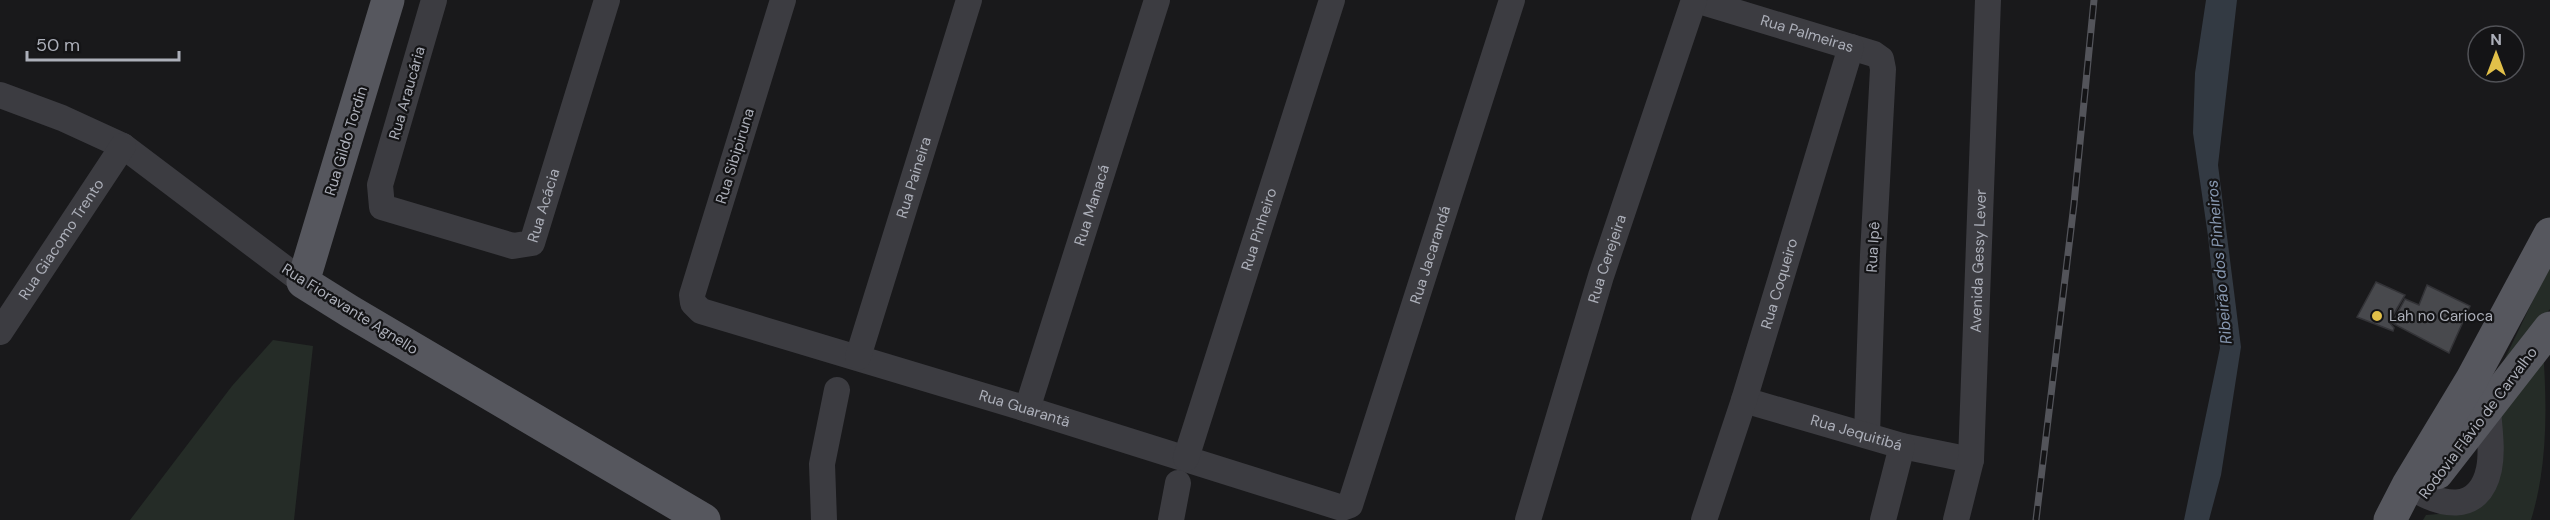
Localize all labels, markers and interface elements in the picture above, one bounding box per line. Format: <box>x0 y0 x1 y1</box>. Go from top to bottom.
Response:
street label: Rua Palmeiras <box>1758 10 1856 57</box>
scale bar <box>27 24 178 62</box>
north arrow <box>2466 24 2526 84</box>
text: N <box>2490 29 2502 50</box>
text: 50 m <box>36 33 80 57</box>
street label: Rua Araucária <box>384 44 430 142</box>
street label: Rua Gildo Tordin <box>320 84 372 198</box>
street label: Rua Sibipiruna <box>711 106 759 206</box>
street label: Rua Paineira <box>892 134 936 221</box>
street label: Rua Manacá <box>1070 162 1114 248</box>
street label: Rua Acácia <box>523 166 564 245</box>
street label: Rua Giacomo Trento <box>14 175 109 304</box>
water label: Ribeirão dos Pinheiros <box>2201 179 2237 345</box>
street label: Rua Pinheiro <box>1236 185 1281 273</box>
street label: Avenida Gessy Lever <box>1966 188 1991 333</box>
street label: Rua Jacarandá <box>1405 203 1455 306</box>
street label: Rua Cerejeira <box>1583 212 1631 306</box>
street label: Rua Ipê <box>1862 221 1884 273</box>
street label: Rua Coqueiro <box>1756 236 1802 331</box>
street label: Rua Fioravante Agnello <box>278 259 422 359</box>
place label: Lah no Carioca <box>2389 306 2493 326</box>
marker: Lah no Carioca <box>2370 309 2384 323</box>
street label: Rodovia Flávio de Carvalho <box>2414 343 2542 503</box>
street label: Rua Guarantã <box>977 385 1073 432</box>
street label: Rua Jequitibá <box>1808 410 1904 456</box>

